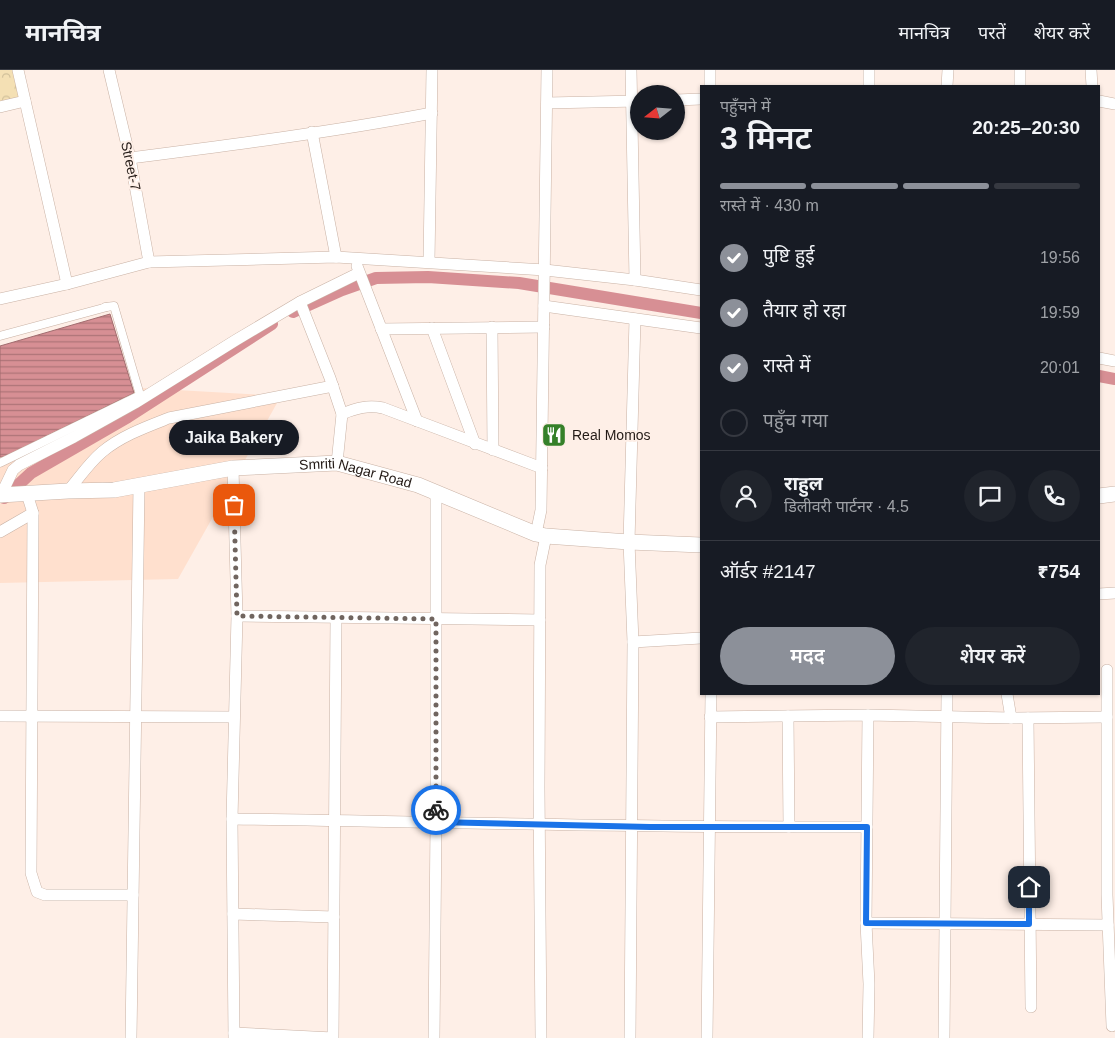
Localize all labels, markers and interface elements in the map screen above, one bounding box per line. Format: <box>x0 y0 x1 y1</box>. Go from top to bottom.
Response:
text: मानचित्र <box>25 19 101 46</box>
text: मानचित्र <box>898 23 950 43</box>
text: परतें <box>978 23 1006 43</box>
text: शेयर करें <box>1034 23 1090 43</box>
north arrow <box>630 85 685 140</box>
map controls <box>630 85 685 140</box>
text: पहुँचने में <box>720 98 771 115</box>
text: 20:25–20:30 <box>972 117 1080 138</box>
text: 3 मिनट <box>720 120 812 156</box>
street label: Street-7 <box>118 140 144 192</box>
text: रास्ते में · 430 m <box>720 197 819 214</box>
icon: check <box>720 244 748 272</box>
text: पुष्टि हुई <box>763 245 815 266</box>
text: 19:56 <box>1040 249 1080 266</box>
icon: check <box>720 299 748 327</box>
text: तैयार हो रहा <box>763 300 846 321</box>
text: 19:59 <box>1040 304 1080 321</box>
icon: check <box>720 354 748 382</box>
text: रास्ते में <box>763 355 811 376</box>
text: 20:01 <box>1040 359 1080 376</box>
text: पहुँच गया <box>763 410 828 431</box>
callout: Jaika Bakery <box>169 420 299 455</box>
restaurant icon: Real Momos <box>541 422 567 448</box>
place label: Real Momos <box>572 427 651 443</box>
text: Jaika Bakery <box>185 429 283 446</box>
street label: Smriti Nagar Road <box>299 455 414 491</box>
button: person <box>720 470 772 522</box>
button: chat <box>964 470 1016 522</box>
button: phone <box>1028 470 1080 522</box>
text: राहुल <box>784 473 823 494</box>
pin <box>213 484 255 526</box>
icon: bag <box>220 491 248 519</box>
text: डिलीवरी पार्टनर · 4.5 <box>784 498 909 515</box>
text: ऑर्डर #2147 <box>720 561 816 582</box>
text: ₹754 <box>1037 561 1080 582</box>
button: मदद <box>720 627 895 685</box>
button: शेयर करें <box>905 627 1080 685</box>
courier <box>411 785 461 835</box>
icon: bike <box>422 796 450 824</box>
pin <box>1008 866 1050 908</box>
icon: home <box>1015 873 1043 901</box>

